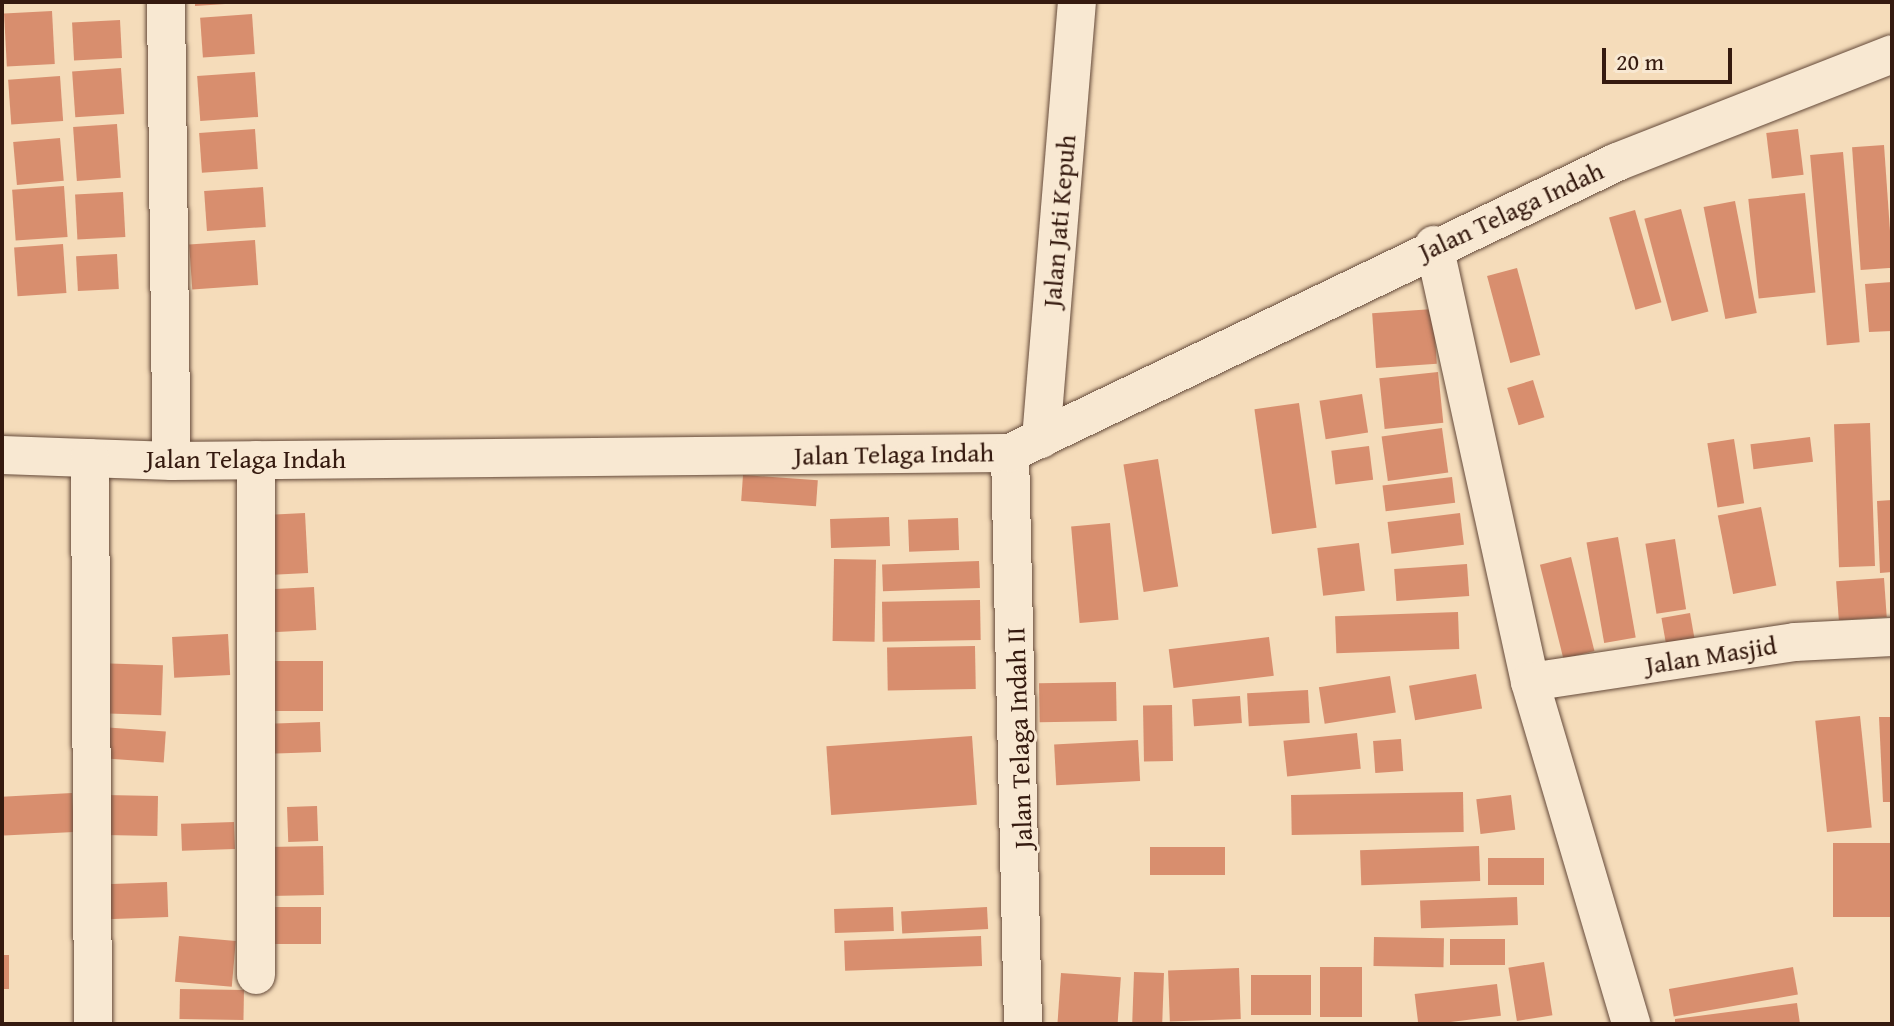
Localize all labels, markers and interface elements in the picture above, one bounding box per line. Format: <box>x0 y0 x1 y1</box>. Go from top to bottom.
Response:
scale bar <box>1606 32 1736 82</box>
text: 20 m <box>1616 44 1664 79</box>
street label: Jalan Jati Kepuh <box>1036 133 1082 309</box>
street label: Jalan Telaga Indah <box>1414 155 1608 267</box>
street label: Jalan Telaga Indah <box>794 437 994 471</box>
street label: Jalan Telaga Indah <box>146 443 346 475</box>
street label: Jalan Telaga Indah II <box>1000 627 1038 849</box>
street label: Jalan Masjid <box>1643 629 1779 681</box>

